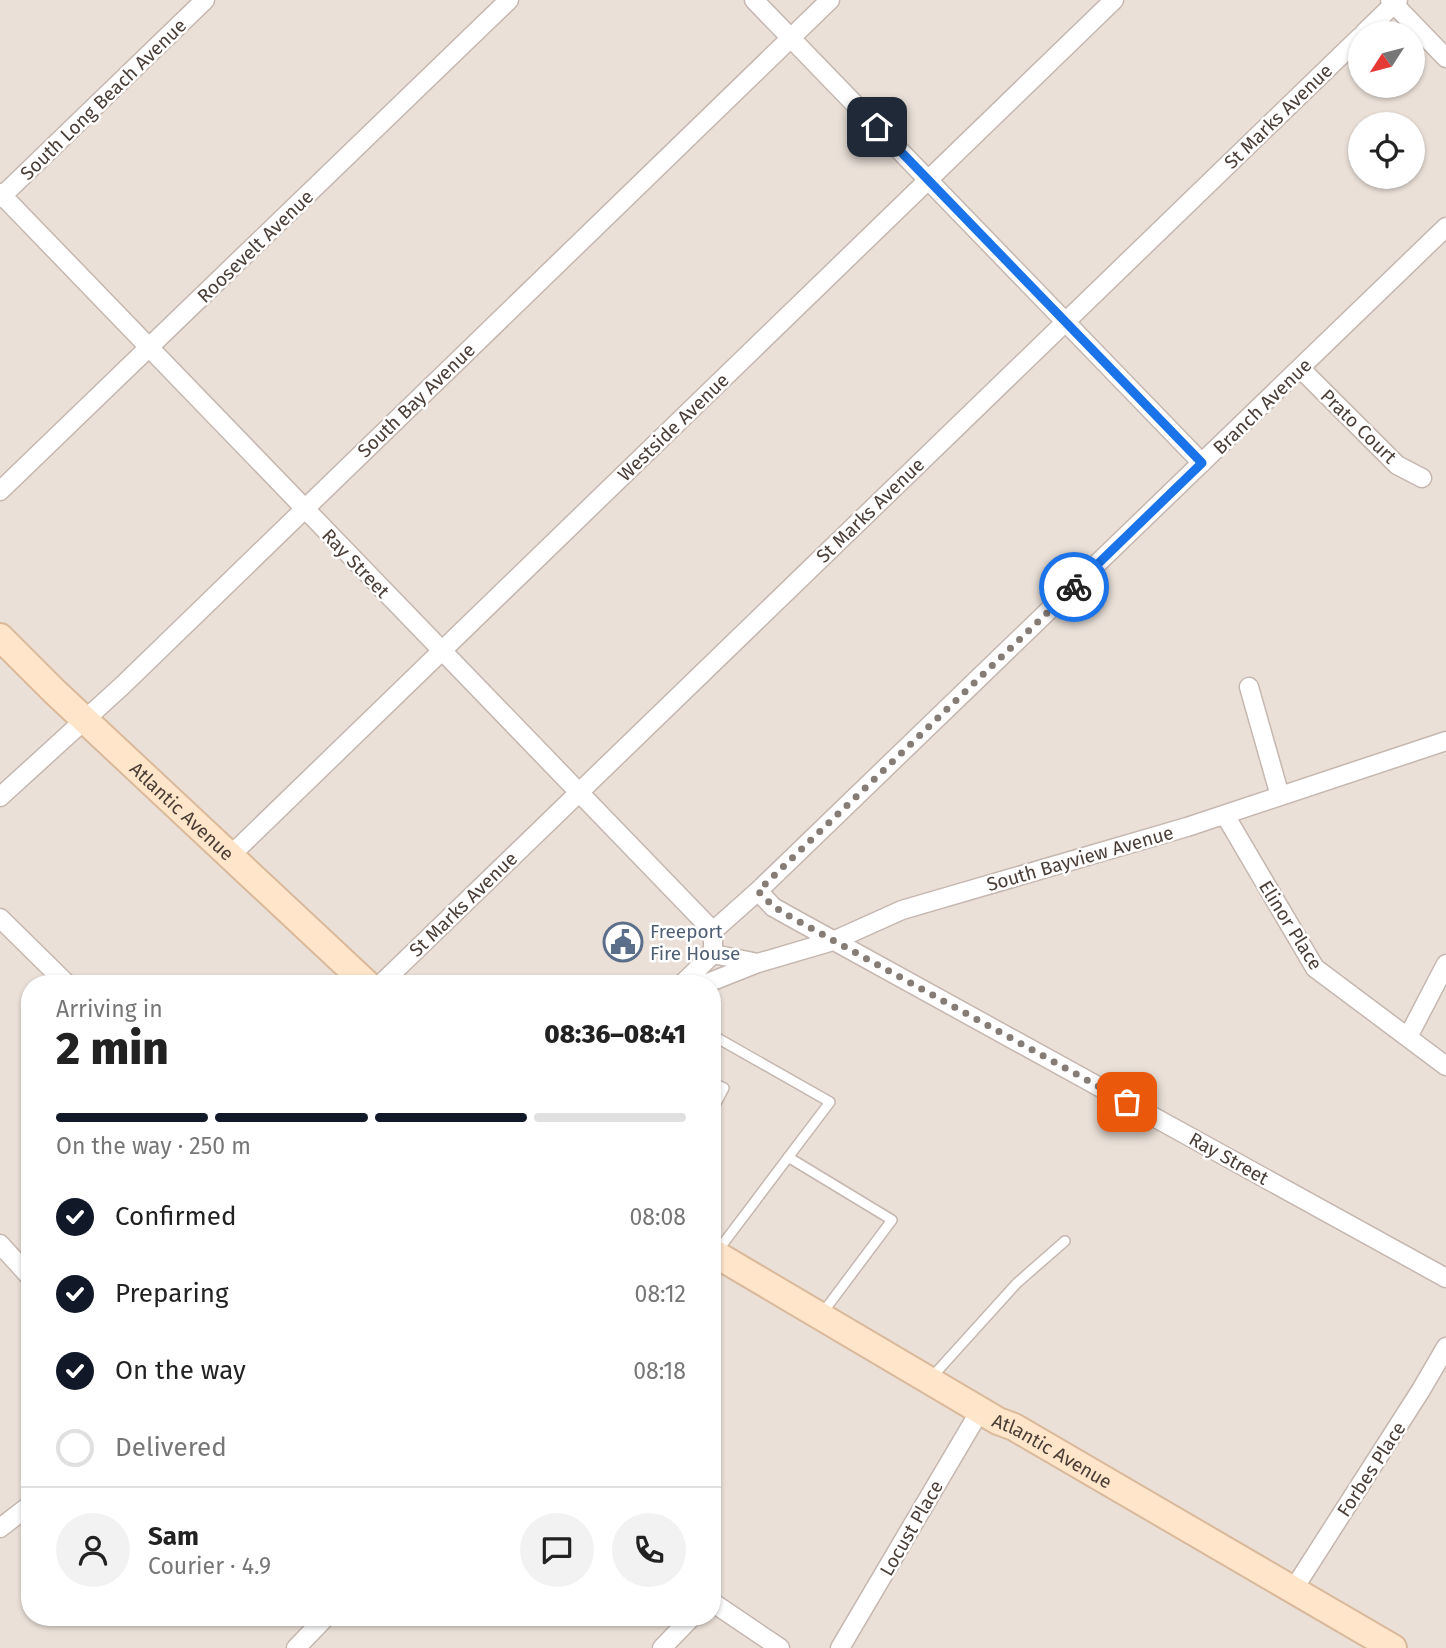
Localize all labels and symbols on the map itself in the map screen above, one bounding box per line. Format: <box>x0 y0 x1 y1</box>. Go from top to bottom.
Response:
street label: South Long Beach Avenue <box>15 14 191 185</box>
north arrow <box>1348 21 1424 98</box>
street label: St Marks Avenue <box>1220 59 1337 174</box>
pin <box>847 97 907 157</box>
street label: Roosevelt Avenue <box>192 185 318 308</box>
street label: South Bay Avenue <box>353 338 480 462</box>
street label: Branch Avenue <box>1208 354 1316 459</box>
street label: Westside Avenue <box>613 369 734 486</box>
street label: Prato Court <box>1316 384 1402 468</box>
street label: St Marks Avenue <box>812 453 929 568</box>
street label: Ray Street <box>317 524 394 603</box>
courier <box>1039 552 1109 622</box>
street label: Atlantic Avenue <box>125 757 239 866</box>
street label: South Bayview Avenue <box>984 821 1176 896</box>
street label: St Marks Avenue <box>405 847 522 962</box>
street label: Elinor Place <box>1254 876 1327 974</box>
place label: Freeport Fire House <box>650 920 740 965</box>
public building icon: Freeport Fire House <box>602 921 644 963</box>
pin <box>1097 1072 1157 1132</box>
street label: Ray Street <box>1185 1127 1273 1190</box>
street label: Atlantic Avenue <box>989 1409 1116 1494</box>
street label: Forbes Place <box>1332 1418 1411 1521</box>
street label: Locust Place <box>875 1476 948 1580</box>

